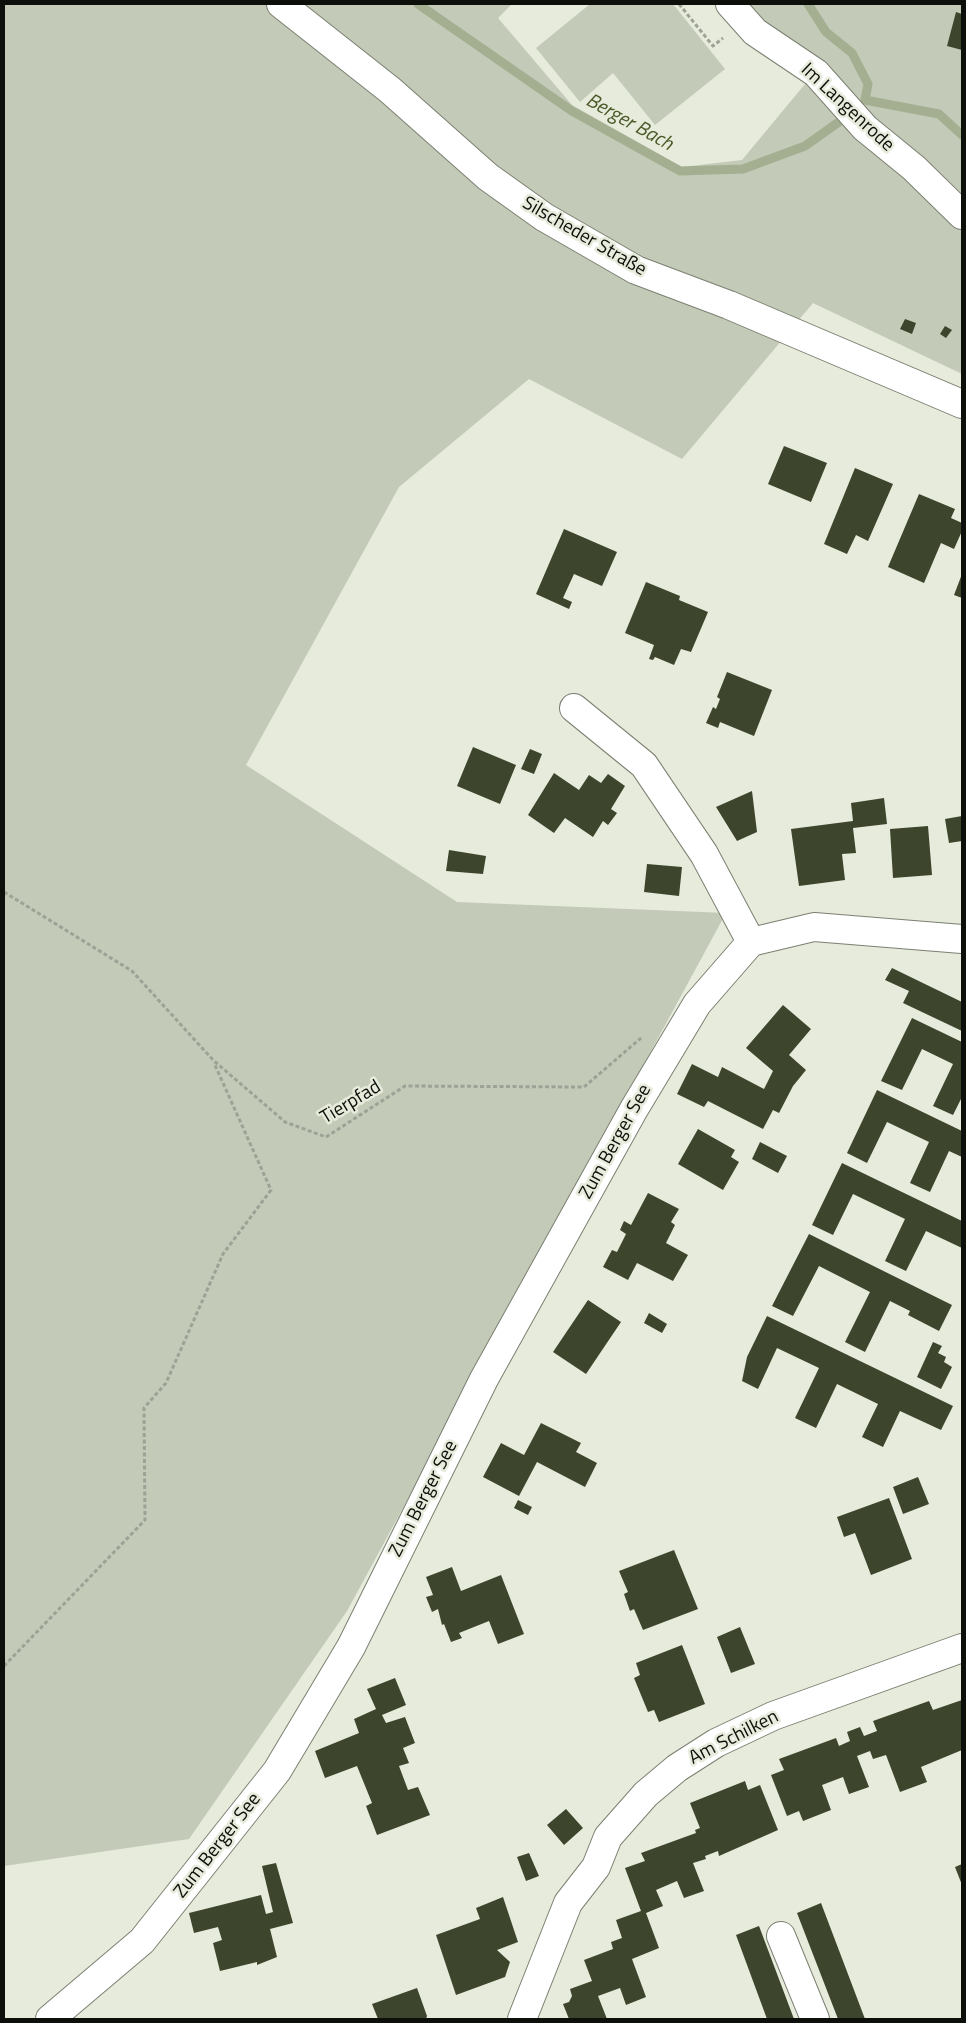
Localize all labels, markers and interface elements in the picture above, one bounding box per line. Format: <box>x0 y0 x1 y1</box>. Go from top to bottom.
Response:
street label: Im Langenrode <box>796 59 898 157</box>
water label: Berger Bach <box>581 89 677 157</box>
street label: Silscheder Straße <box>518 192 650 282</box>
street label: Tierpfad <box>317 1076 385 1130</box>
street label: Zum Berger See <box>575 1081 657 1203</box>
street label: Zum Berger See <box>385 1437 463 1561</box>
street label: Am Schilken <box>685 1706 783 1770</box>
street label: Zum Berger See <box>170 1789 266 1903</box>

